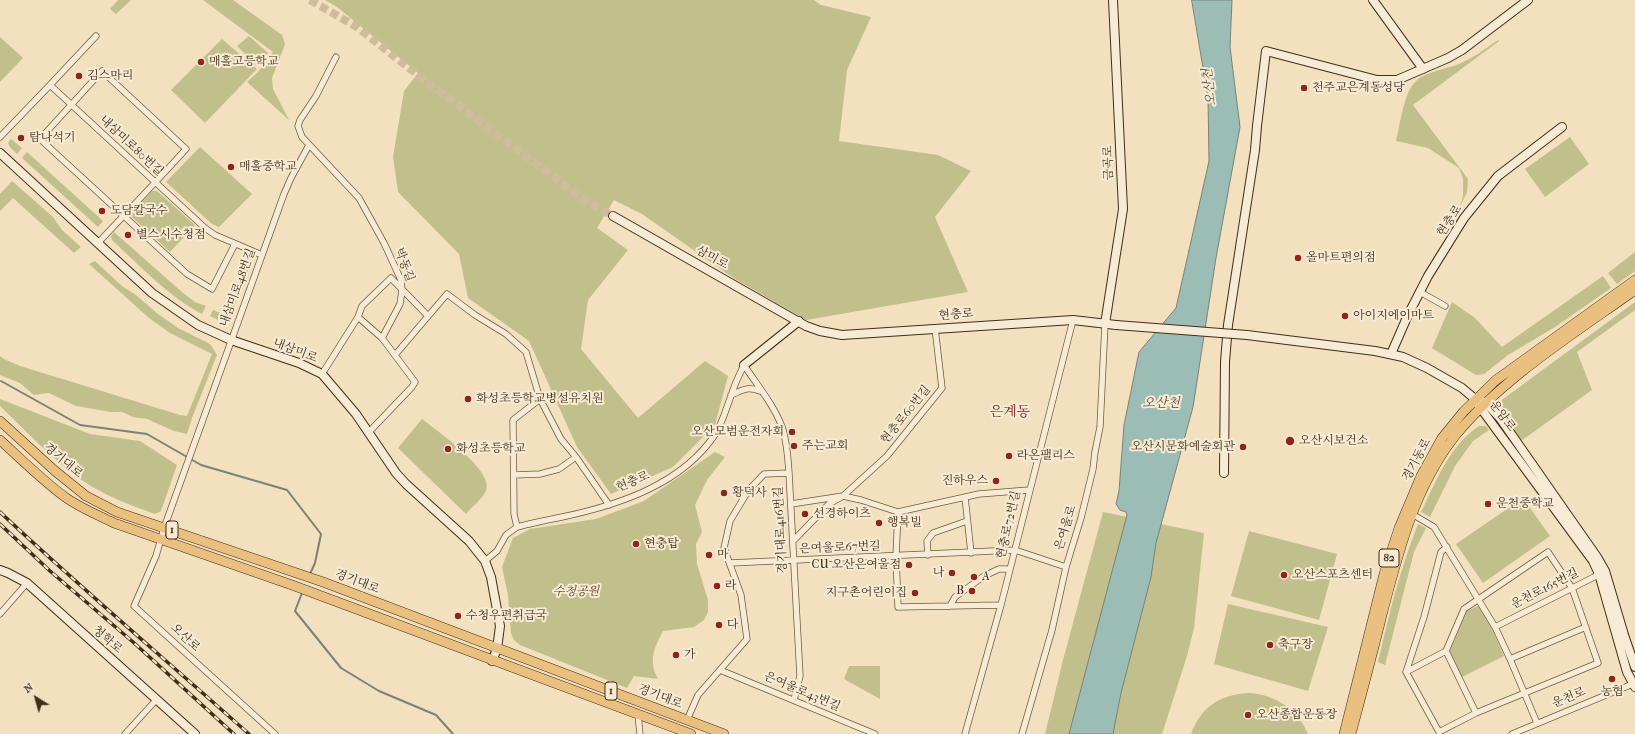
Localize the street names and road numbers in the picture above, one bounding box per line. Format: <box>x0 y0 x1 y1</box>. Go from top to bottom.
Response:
street label: 내삼미로80번길 <box>96 113 166 179</box>
street label: 금곡로 <box>1101 145 1117 181</box>
street label: 현충로 <box>1434 202 1466 240</box>
street label: 삼미로 <box>693 243 731 273</box>
street label: 박동길 <box>391 246 417 284</box>
street label: 내삼미로48번길 <box>217 247 259 329</box>
street label: 현충로 <box>938 307 974 323</box>
street label: 내삼미로 <box>271 336 319 366</box>
street label: 현충로60번길 <box>878 383 934 447</box>
street label: 운암로 <box>1486 398 1518 434</box>
street label: 경기동로 <box>1400 436 1434 484</box>
street label: 경기대로 <box>41 441 85 481</box>
street label: 현충로 <box>614 469 652 495</box>
street label: 경기대로416번길 <box>772 486 790 574</box>
street label: 현충로72번길 <box>994 489 1024 561</box>
street label: 은여울로 <box>1052 504 1080 552</box>
road number: 1 <box>166 521 178 539</box>
street label: 은여울로67번길 <box>799 539 881 557</box>
road number: 82 <box>1379 549 1399 567</box>
street label: 운천로165번길 <box>1509 566 1581 612</box>
street label: 경기대로 <box>333 567 381 597</box>
street label: 오산로 <box>167 621 203 655</box>
street label: 청학로 <box>89 623 125 657</box>
street label: 은여울로43번길 <box>762 669 842 715</box>
road number: 1 <box>605 682 617 700</box>
street label: 경기대로 <box>636 682 684 712</box>
street label: 운천로 <box>1550 685 1588 711</box>

